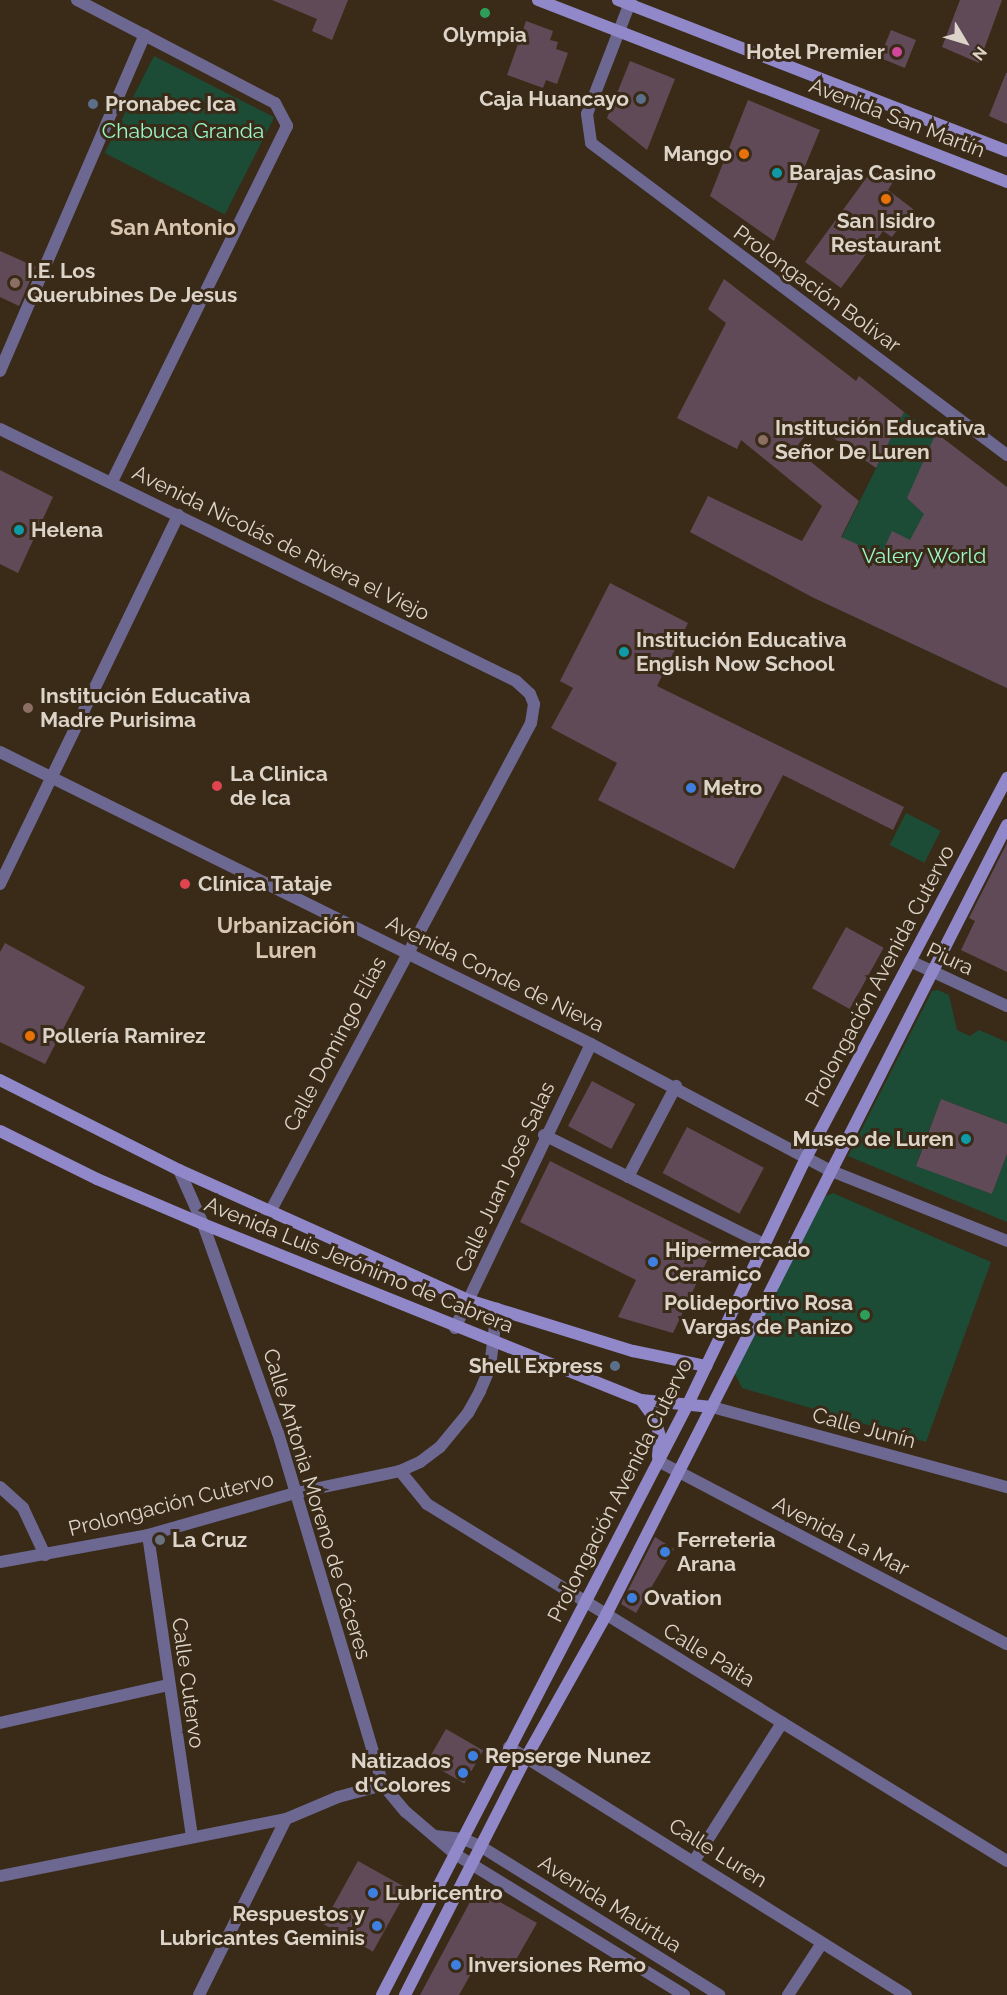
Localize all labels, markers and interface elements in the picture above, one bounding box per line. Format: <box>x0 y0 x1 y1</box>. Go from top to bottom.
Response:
marker: Olympia <box>478 6 492 20</box>
north arrow <box>935 12 995 72</box>
place label: Olympia <box>443 22 527 48</box>
place label: Hotel Premier <box>746 39 885 65</box>
text: N <box>968 43 991 64</box>
marker: Hotel Premier <box>890 45 904 59</box>
street label: Avenida San Martín <box>806 73 988 163</box>
place label: Caja Huancayo <box>479 86 629 112</box>
place label: Pronabec Ica <box>105 91 236 117</box>
marker: Caja Huancayo <box>634 92 648 106</box>
marker: Pronabec Ica <box>86 97 100 111</box>
park label: Chabuca Granda <box>102 118 264 144</box>
place label: Mango <box>663 141 732 167</box>
marker: Mango <box>737 147 751 161</box>
place label: Barajas Casino <box>789 160 936 186</box>
marker: Barajas Casino <box>770 166 784 180</box>
marker: San Isidro Restaurant <box>879 192 893 206</box>
place label: San Isidro Restaurant <box>831 208 941 258</box>
district label: San Antonio <box>110 215 236 241</box>
street label: Prolongación Bolívar <box>729 220 905 358</box>
place label: I.E. Los Querubines De Jesus <box>27 258 238 308</box>
marker: I.E. Los Querubines De Jesus <box>8 276 22 290</box>
place label: Institución Educativa Señor De Luren <box>775 415 986 465</box>
marker: Institución Educativa Señor De Luren <box>756 433 770 447</box>
street label: Avenida Nicolás de Rivera el Viejo <box>128 460 434 626</box>
place label: Helena <box>31 517 103 543</box>
marker: Helena <box>12 523 26 537</box>
park label: Valery World <box>861 543 987 569</box>
place label: Institución Educativa English Now School <box>636 627 847 677</box>
marker: Institución Educativa English Now School <box>617 645 631 659</box>
place label: Institución Educativa Madre Purisima <box>40 683 251 733</box>
marker: Institución Educativa Madre Purisima <box>21 701 35 715</box>
place label: La Clinica de Ica <box>230 761 328 811</box>
place label: Metro <box>703 775 762 801</box>
marker: La Clinica de Ica <box>208 777 226 795</box>
marker: Metro <box>684 781 698 795</box>
street label: Prolongación Avenida Cutervo <box>800 840 960 1112</box>
place label: Clínica Tataje <box>198 871 333 897</box>
marker: Clínica Tataje <box>176 875 194 893</box>
street label: Avenida Conde de Nieva <box>382 910 608 1038</box>
district label: Urbanización Luren <box>217 912 355 963</box>
street label: Piura <box>923 937 977 981</box>
street label: Calle Domingo Elías <box>278 952 392 1136</box>
place label: Pollería Ramirez <box>42 1023 206 1049</box>
marker: Pollería Ramirez <box>23 1029 37 1043</box>
street label: Calle Juan Jose Salas <box>450 1077 560 1277</box>
place label: Museo de Luren <box>792 1126 954 1152</box>
marker: Museo de Luren <box>959 1132 973 1146</box>
street label: Avenida Luis Jerónimo de Cabrera <box>201 1191 517 1339</box>
place label: Hipermercado Ceramico <box>665 1237 810 1287</box>
marker: Hipermercado Ceramico <box>646 1255 660 1269</box>
place label: Polideportivo Rosa Vargas de Panizo <box>664 1290 853 1340</box>
marker: Polideportivo Rosa Vargas de Panizo <box>858 1308 872 1322</box>
street label: Calle Antonia Moreno de Cáceres <box>258 1345 376 1663</box>
place label: Shell Express <box>468 1353 603 1379</box>
street label: Prolongación Avenida Cutervo <box>542 1353 698 1627</box>
marker: Shell Express <box>608 1359 622 1373</box>
street label: Calle Junín <box>809 1402 919 1454</box>
street label: Prolongación Cutervo <box>66 1466 276 1542</box>
street label: Avenida La Mar <box>769 1491 913 1581</box>
place label: La Cruz <box>172 1527 247 1553</box>
place label: Ferreteria Arana <box>677 1527 776 1577</box>
marker: La Cruz <box>153 1533 167 1547</box>
marker: Ferreteria Arana <box>658 1545 672 1559</box>
place label: Ovation <box>644 1585 722 1611</box>
marker: Ovation <box>625 1591 639 1605</box>
street label: Calle Cutervo <box>166 1616 210 1750</box>
street label: Calle Paita <box>659 1618 759 1692</box>
place label: Repserge Nunez <box>485 1743 651 1769</box>
place label: Natizados d'Colores <box>351 1748 451 1798</box>
marker: Repserge Nunez <box>466 1749 480 1763</box>
marker: Natizados d'Colores <box>456 1766 470 1780</box>
street label: Calle Luren <box>664 1813 772 1893</box>
street label: Avenida Maúrtua <box>534 1850 686 1958</box>
place label: Lubricentro <box>385 1880 503 1906</box>
marker: Lubricentro <box>366 1886 380 1900</box>
place label: Respuestos y Lubricantes Geminis <box>159 1901 365 1951</box>
marker: Respuestos y Lubricantes Geminis <box>370 1919 384 1933</box>
place label: Inversiones Remo <box>468 1952 646 1978</box>
marker: Inversiones Remo <box>449 1958 463 1972</box>

